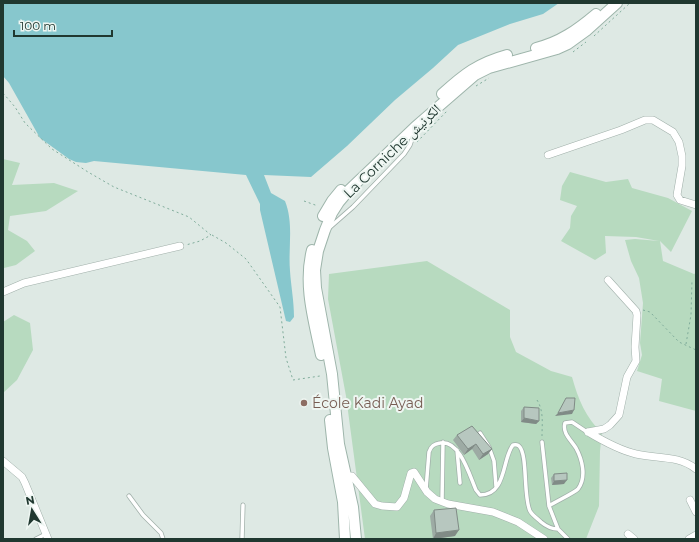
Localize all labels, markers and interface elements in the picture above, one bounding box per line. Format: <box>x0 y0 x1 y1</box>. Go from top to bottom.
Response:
scale bar <box>14 12 112 38</box>
text: 100 m <box>20 18 56 33</box>
street label: La Corniche الكرنيش <box>340 100 444 202</box>
place label: École Kadi Ayad <box>312 394 423 412</box>
marker: École Kadi Ayad <box>299 398 309 408</box>
north arrow <box>12 490 52 530</box>
text: N <box>24 492 36 508</box>

